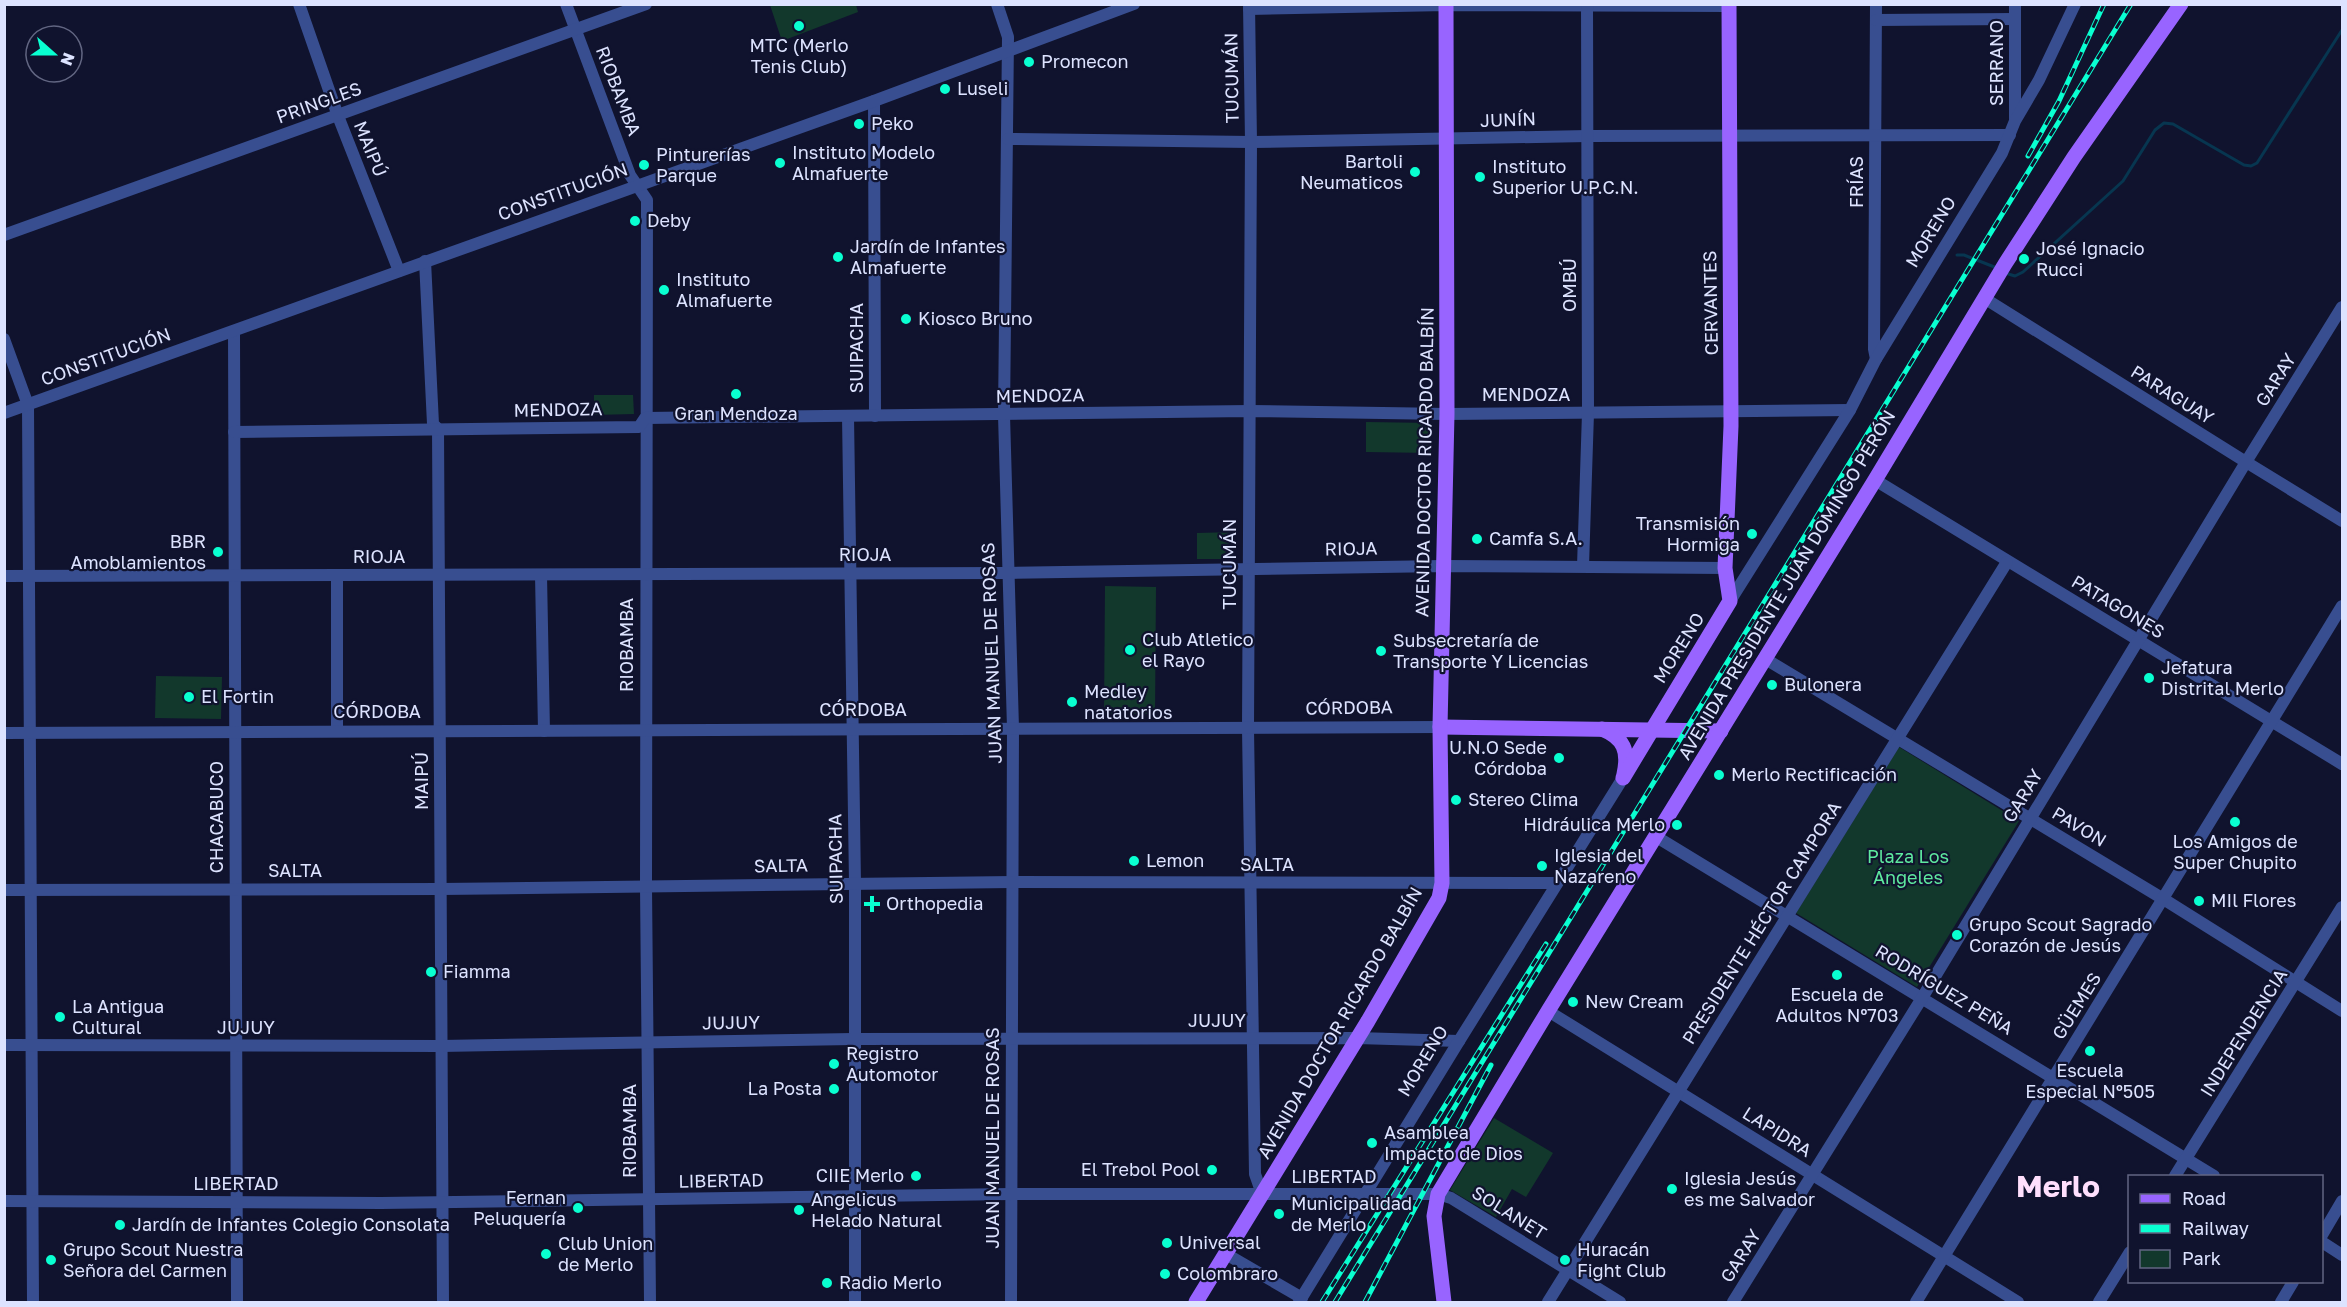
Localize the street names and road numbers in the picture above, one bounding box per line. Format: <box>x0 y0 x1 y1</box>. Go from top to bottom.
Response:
street label: SERRANO <box>1985 20 2007 106</box>
street label: TUCUMÁN <box>1219 32 1243 124</box>
street label: RIOBAMBA <box>592 43 646 139</box>
street label: PRINGLES <box>273 77 364 128</box>
street label: JUNÍN <box>1480 107 1536 131</box>
street label: MAIPÚ <box>350 118 392 180</box>
street label: FRÍAS <box>1845 156 1867 208</box>
street label: CONSTITUCIÓN <box>495 157 631 225</box>
street label: MORENO <box>1900 192 1960 271</box>
street label: CERVANTES <box>1698 250 1722 356</box>
street label: OMBÚ <box>1558 258 1580 312</box>
street label: SUIPACHA <box>845 303 867 393</box>
street label: AVENIDA DOCTOR RICARDO BALBÍN <box>1410 307 1438 617</box>
street label: CONSTITUCIÓN <box>38 322 174 390</box>
street label: GARAY <box>2250 348 2300 410</box>
street label: PARAGUAY <box>2127 360 2218 428</box>
street label: MENDOZA <box>995 383 1085 407</box>
street label: MENDOZA <box>1482 383 1570 405</box>
street label: MENDOZA <box>513 397 603 421</box>
street label: AVENIDA PRESIDENTE JUAN DOMINGO PERÓN <box>1673 406 1900 763</box>
street label: TUCUMÁN <box>1218 519 1240 609</box>
street label: RIOJA <box>1324 537 1378 559</box>
street label: JUAN MANUEL DE ROSAS <box>976 542 1006 764</box>
street label: RIOJA <box>839 543 891 565</box>
street label: RIOJA <box>353 545 405 567</box>
street label: PATAGONES <box>2068 570 2169 643</box>
street label: RIOBAMBA <box>615 598 637 692</box>
street label: MORENO <box>1648 608 1708 687</box>
street label: CÓRDOBA <box>1305 695 1393 719</box>
street label: CÓRDOBA <box>819 698 907 720</box>
street label: CÓRDOBA <box>333 700 421 722</box>
street label: MAIPÚ <box>410 752 432 810</box>
street label: CHACABUCO <box>205 761 227 873</box>
street label: GARAY <box>1998 764 2047 826</box>
street label: PRESIDENTE HÉCTOR CAMPORA <box>1677 797 1845 1048</box>
street label: PAVON <box>2048 801 2111 851</box>
street label: SUIPACHA <box>823 814 847 904</box>
street label: SALTA <box>1240 853 1294 875</box>
street label: SALTA <box>754 854 808 876</box>
street label: SALTA <box>268 859 322 881</box>
street label: AVENIDA DOCTOR RICARDO BALBÍN <box>1252 883 1426 1162</box>
street label: RODRÍGUEZ PEÑA <box>1872 939 2017 1039</box>
street label: INDEPENDENCIA <box>2195 964 2291 1100</box>
street label: GÜEMES <box>2047 968 2105 1043</box>
street label: JUJUY <box>1188 1009 1246 1031</box>
street label: JUJUY <box>702 1010 761 1034</box>
street label: JUJUY <box>217 1016 275 1038</box>
street label: MORENO <box>1392 1021 1452 1100</box>
street label: JUAN MANUEL DE ROSAS <box>981 1027 1003 1249</box>
street label: RIOBAMBA <box>618 1084 640 1178</box>
street label: LAPIDRA <box>1739 1101 1816 1161</box>
street label: LIBERTAD <box>1291 1165 1377 1187</box>
street label: LIBERTAD <box>678 1168 764 1192</box>
street label: LIBERTAD <box>193 1172 279 1194</box>
street label: SOLANET <box>1468 1181 1551 1244</box>
street label: GARAY <box>1715 1224 1765 1286</box>

